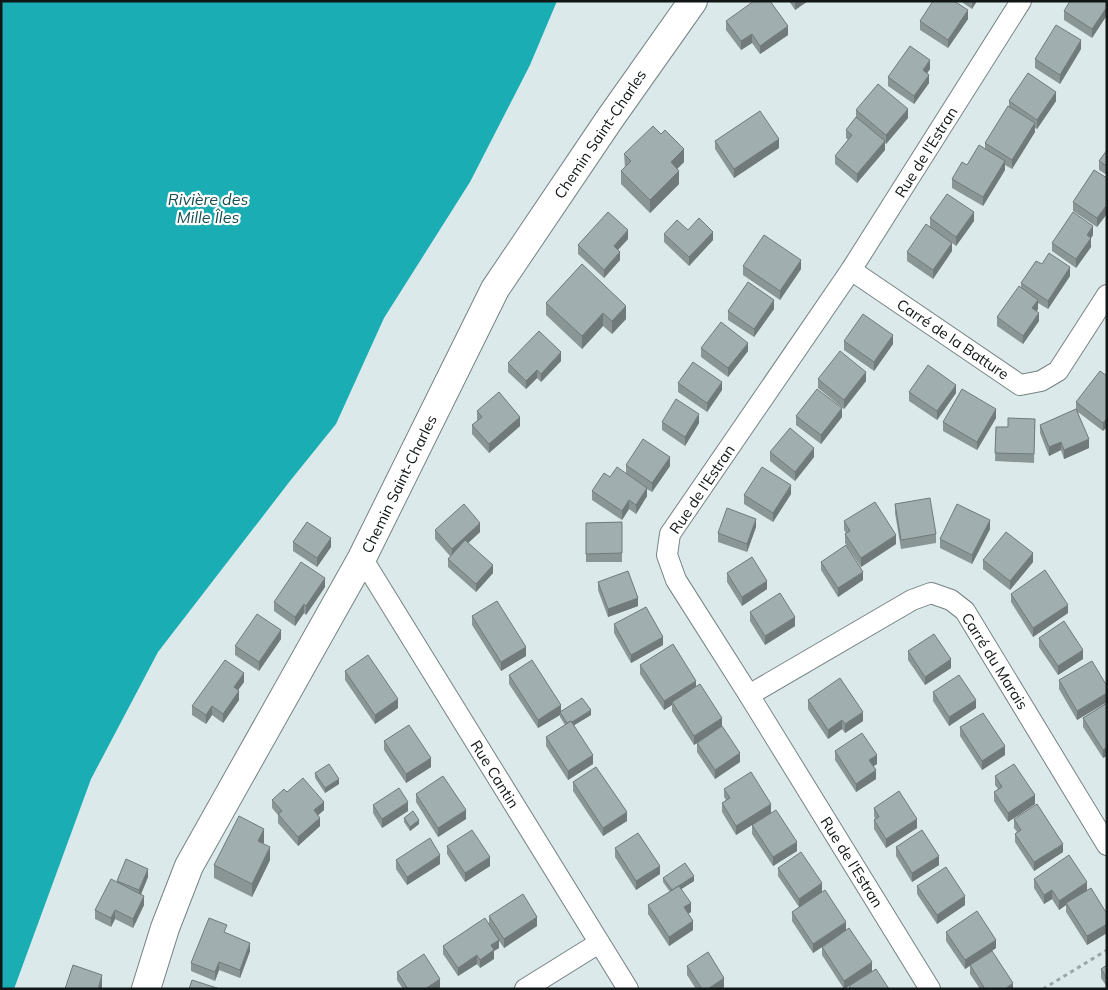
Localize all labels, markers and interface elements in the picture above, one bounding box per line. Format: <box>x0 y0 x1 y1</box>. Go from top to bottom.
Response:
street label: Chemin Saint-Charles <box>550 66 650 202</box>
street label: Rue de l'Estran <box>891 103 961 201</box>
water label: Rivière des Mille Îles <box>168 189 248 227</box>
street label: Carré de la Batture <box>893 294 1013 384</box>
street label: Chemin Saint-Charles <box>357 412 441 556</box>
street label: Rue de l'Estran <box>665 441 739 537</box>
street label: Carré du Marais <box>958 609 1032 713</box>
street label: Rue Cantin <box>467 737 523 811</box>
street label: Rue de l'Estran <box>817 813 887 911</box>

